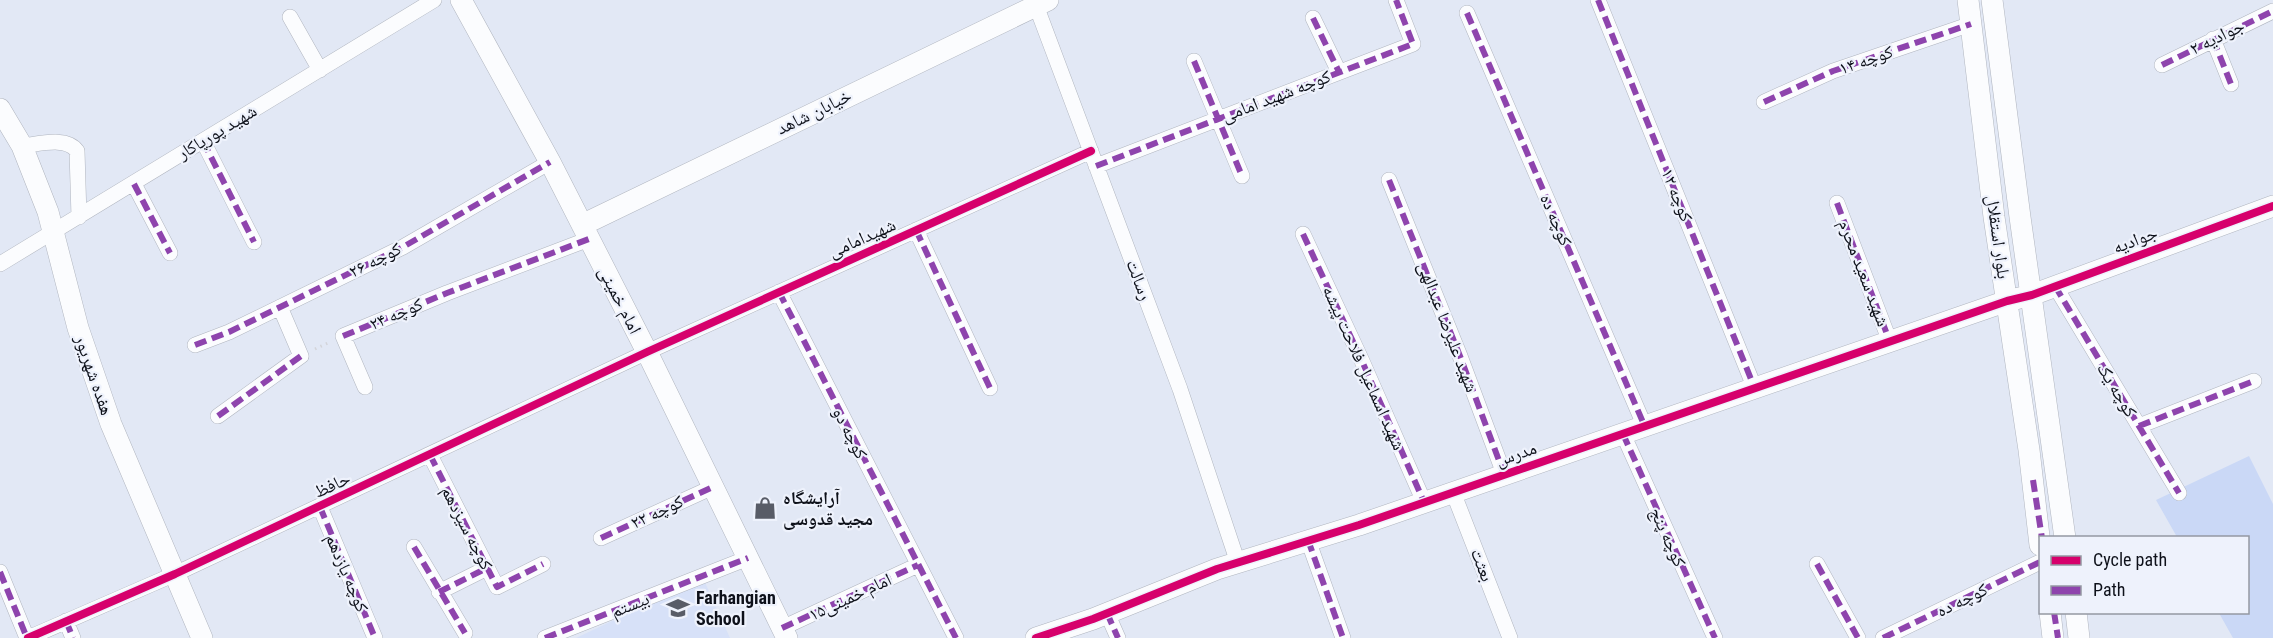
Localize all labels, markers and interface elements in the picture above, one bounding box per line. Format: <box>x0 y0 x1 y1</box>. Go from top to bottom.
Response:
street label: جوادیه ۲ <box>2186 14 2248 59</box>
street label: کوچه ۱۴ <box>1836 40 1896 79</box>
street label: کوچه شهید امامی <box>1218 65 1334 127</box>
street label: خیابان شاهد <box>773 84 855 140</box>
street label: شهید پورپاکار <box>172 100 261 165</box>
street label: کوچه ۱۲ <box>1657 165 1698 225</box>
street label: کوچه ده <box>1535 191 1577 250</box>
street label: بلوار استقلال <box>1981 194 2015 280</box>
street label: شهیدامامی <box>825 213 899 263</box>
street label: شهید سعید محرم <box>1833 217 1894 330</box>
street label: جوادیه <box>2110 222 2160 258</box>
street label: کوچه ۲۶ <box>345 237 405 282</box>
street label: رسالت <box>1122 257 1157 303</box>
street label: شهید علیرضا عبدالهی <box>1413 259 1483 395</box>
street label: امام خمینی <box>593 262 646 338</box>
street label: شهید اسماعیل فلاحت پیشه <box>1318 282 1410 454</box>
street label: کوچه ۲۴ <box>366 293 426 335</box>
street label: هفده شهریور <box>70 331 118 418</box>
street label: کوچه یک <box>2092 359 2142 422</box>
street label: کوچه دو <box>828 403 873 463</box>
street label: مدرس <box>1493 437 1539 471</box>
street label: حافظ <box>310 467 353 502</box>
street label: کوچه سیزدهم <box>436 482 498 575</box>
place label: آرایشگاه مجید قدوسی <box>783 487 873 530</box>
street label: کوچه ۲۲ <box>627 490 687 534</box>
shop icon: آرایشگاه مجید قدوسی <box>752 495 778 521</box>
street label: کوچه پنج <box>1644 504 1691 571</box>
street label: کوچه یازدهم <box>320 530 374 617</box>
legend <box>2039 536 2249 614</box>
street label: بعثت <box>1466 545 1498 585</box>
text: Cycle path <box>2093 549 2167 570</box>
street label: امام خمینی۱۵ <box>805 568 895 627</box>
street label: کوچه ده <box>1933 578 1992 622</box>
text: Path <box>2093 579 2126 600</box>
street label: بیستم <box>608 587 653 623</box>
place label: Farhangian School <box>696 587 776 629</box>
school or university icon: Farhangian School <box>665 595 691 621</box>

